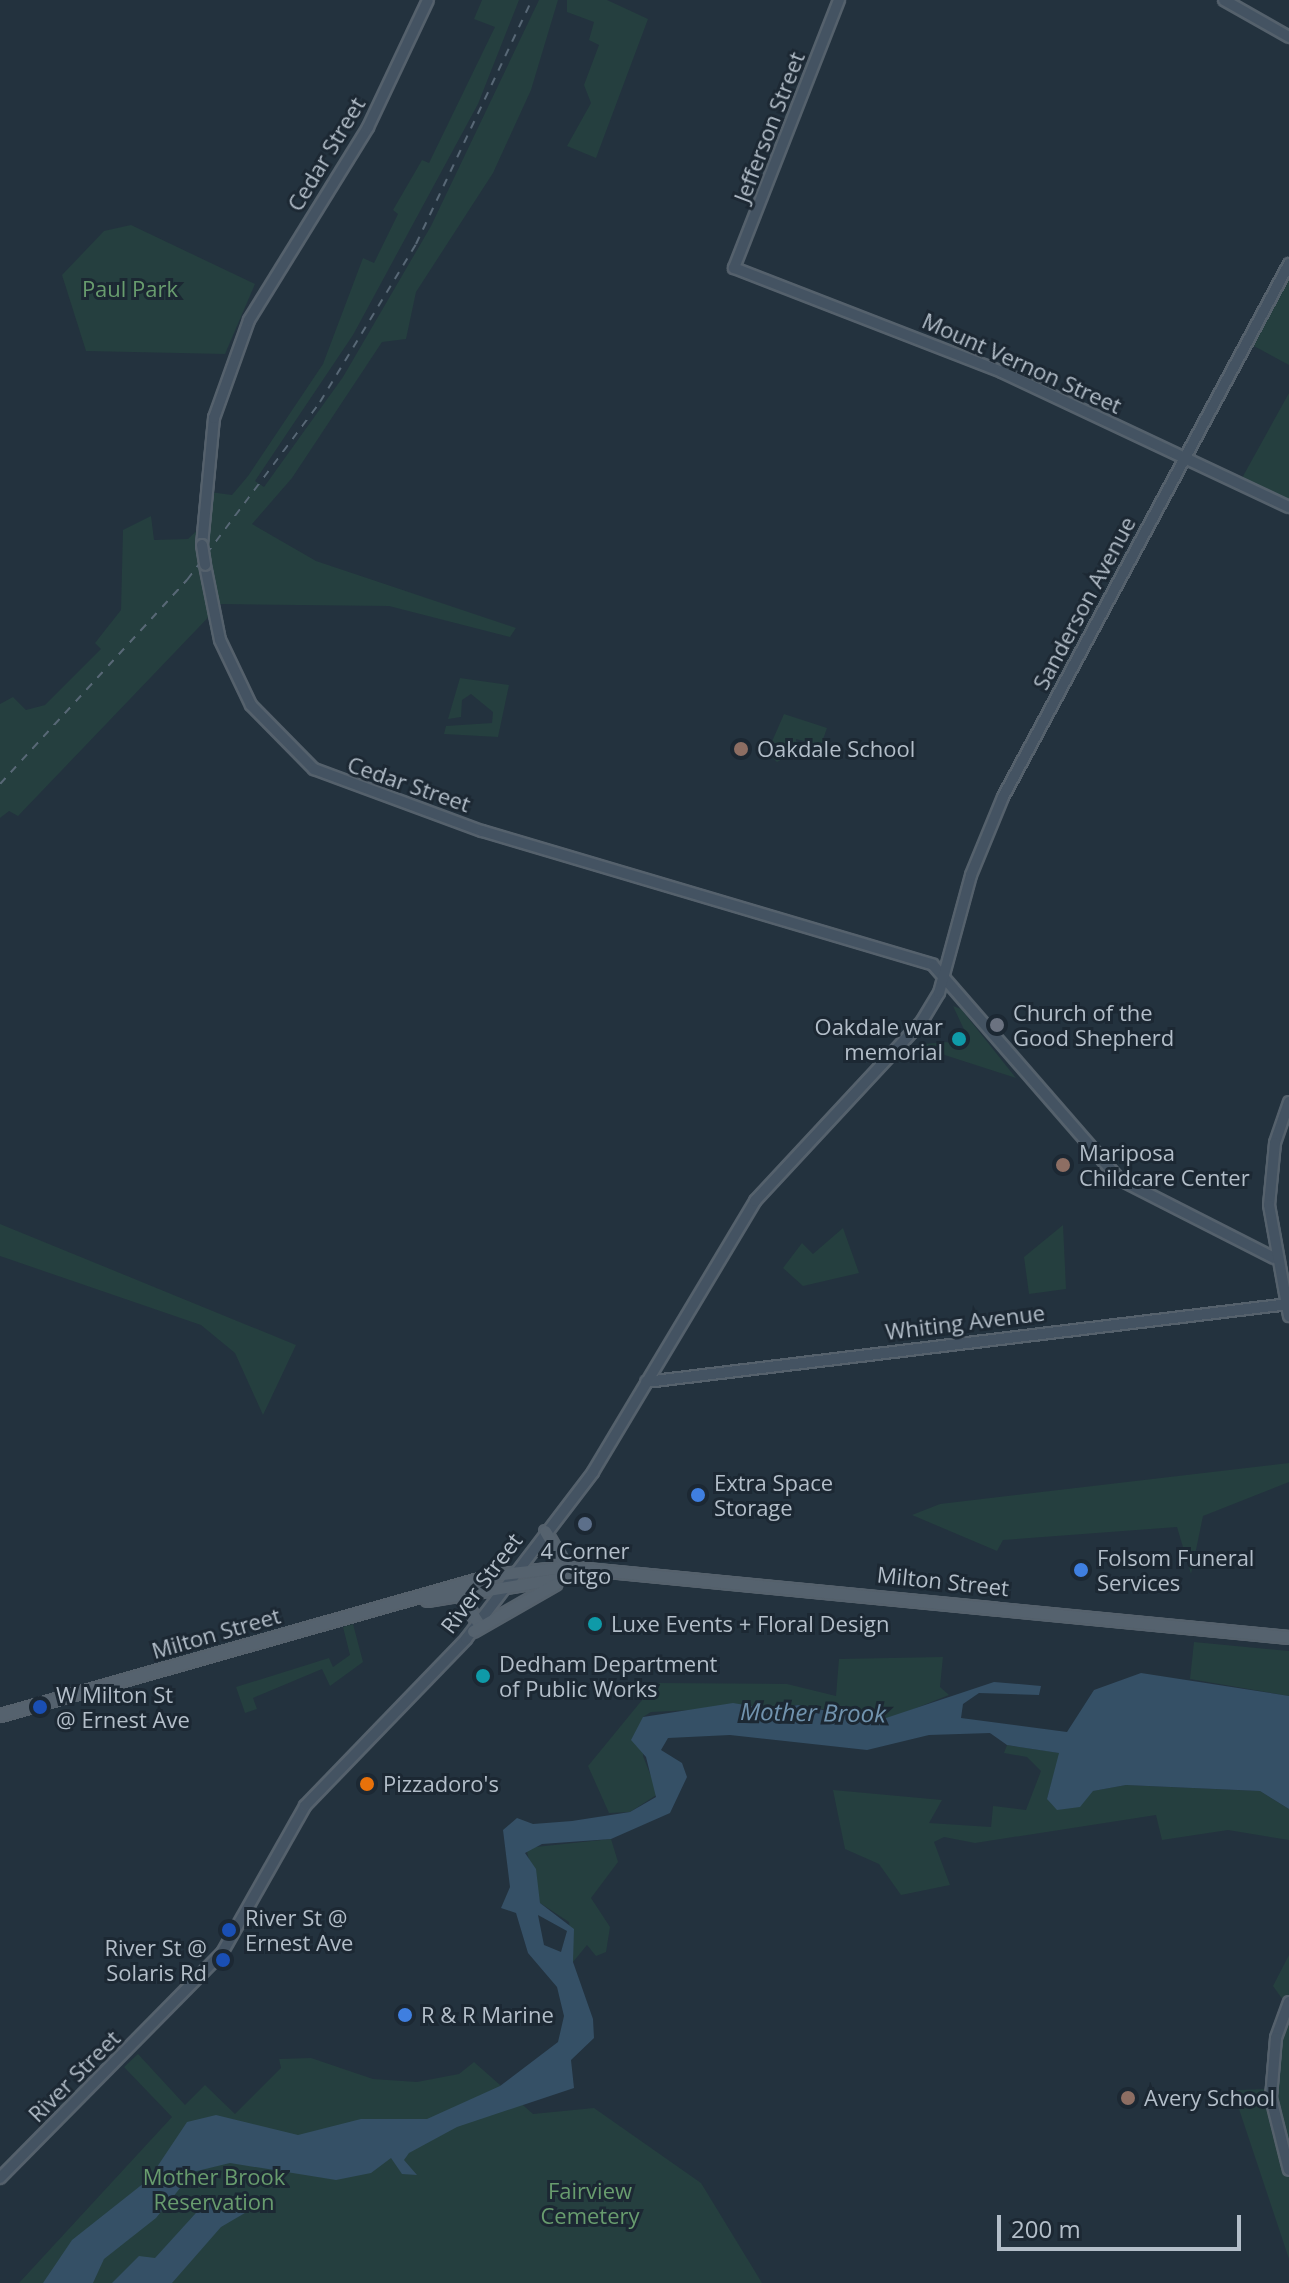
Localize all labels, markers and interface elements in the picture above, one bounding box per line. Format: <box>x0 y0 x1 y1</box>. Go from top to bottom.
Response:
street label: Jefferson Street <box>728 48 810 206</box>
street label: Cedar Street <box>282 92 370 216</box>
park label: Paul Park <box>82 276 178 302</box>
street label: Mount Vernon Street <box>918 307 1126 419</box>
street label: Sanderson Avenue <box>1027 512 1141 694</box>
place label: Oakdale School <box>757 736 915 762</box>
marker: Oakdale School <box>732 740 750 758</box>
street label: Cedar Street <box>344 751 474 817</box>
place label: Church of the Good Shepherd <box>1013 999 1174 1050</box>
place label: Oakdale war memorial <box>815 1013 943 1064</box>
marker: Church of the Good Shepherd <box>988 1016 1006 1034</box>
marker: Oakdale war memorial <box>950 1030 968 1048</box>
place label: Mariposa Childcare Center <box>1079 1139 1250 1190</box>
marker: Mariposa Childcare Center <box>1054 1156 1072 1174</box>
street label: Whiting Avenue <box>884 1299 1046 1345</box>
place label: Extra Space Storage <box>714 1469 833 1520</box>
marker: Extra Space Storage <box>689 1486 707 1504</box>
marker: 4 Corner Citgo <box>576 1515 594 1533</box>
street label: River Street <box>435 1528 527 1638</box>
place label: 4 Corner Citgo <box>540 1537 630 1588</box>
place label: Folsom Funeral Services <box>1097 1544 1254 1596</box>
street label: Milton Street <box>876 1561 1010 1601</box>
marker: Folsom Funeral Services <box>1072 1561 1090 1579</box>
street label: Milton Street <box>149 1602 283 1664</box>
place label: Luxe Events + Floral Design <box>611 1611 889 1637</box>
marker: Luxe Events + Floral Design <box>586 1615 604 1633</box>
place label: Dedham Department of Public Works <box>499 1650 717 1702</box>
marker: Dedham Department of Public Works <box>474 1667 492 1685</box>
place label: W Milton St @ Ernest Ave <box>56 1681 190 1732</box>
water label: Mother Brook <box>740 1696 886 1728</box>
marker: W Milton St @ Ernest Ave <box>31 1698 49 1716</box>
place label: Pizzadoro's <box>383 1771 499 1797</box>
marker: Pizzadoro's <box>358 1775 376 1793</box>
place label: River St @ Ernest Ave <box>245 1904 353 1956</box>
marker: River St @ Ernest Ave <box>220 1921 238 1939</box>
place label: River St @ Solaris Rd <box>104 1934 207 1986</box>
marker: River St @ Solaris Rd <box>214 1951 232 1969</box>
place label: R & R Marine <box>421 2002 554 2028</box>
marker: R & R Marine <box>396 2006 414 2024</box>
street label: River Street <box>23 2025 125 2127</box>
place label: Avery School <box>1144 2085 1275 2111</box>
marker: Avery School <box>1119 2089 1137 2107</box>
park label: Mother Brook Reservation <box>143 2163 285 2214</box>
park label: Fairview Cemetery <box>540 2177 640 2228</box>
scale bar <box>1001 2199 1245 2249</box>
text: 200 m <box>1011 2212 1081 2245</box>

